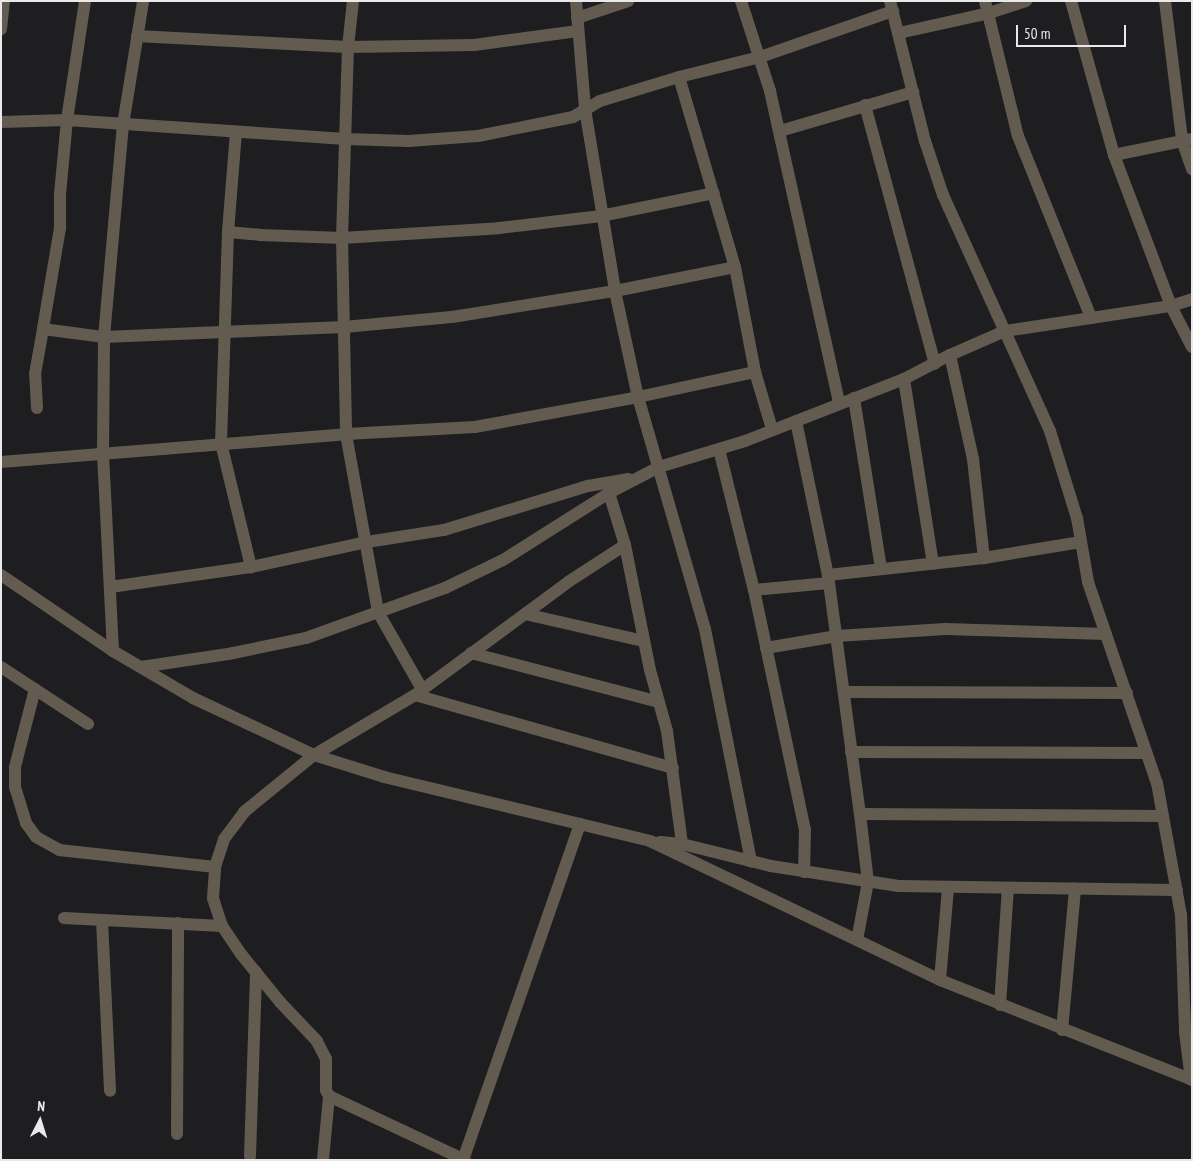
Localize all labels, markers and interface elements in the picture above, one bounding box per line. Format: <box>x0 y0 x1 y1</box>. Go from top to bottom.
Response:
scale bar <box>1018 15 1128 47</box>
text: 50 m <box>1024 24 1050 43</box>
north arrow <box>15 1096 65 1146</box>
text: N <box>37 1097 46 1115</box>

